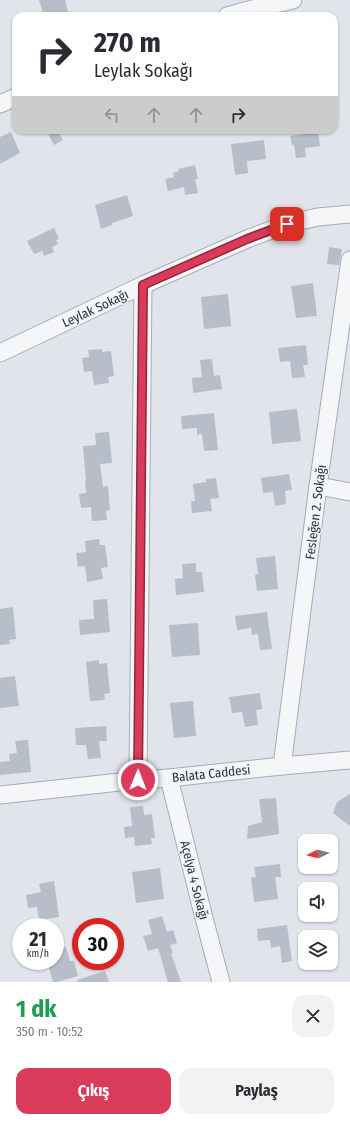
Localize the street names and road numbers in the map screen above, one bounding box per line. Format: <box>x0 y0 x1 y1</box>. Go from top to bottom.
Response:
street label: Leylak Sokağı <box>60 287 131 330</box>
street label: Fesleğen 2. Sokağı <box>302 464 329 560</box>
street label: Balata Caddesi <box>171 762 251 785</box>
street label: Açelya 4 Sokağı <box>177 839 212 921</box>

